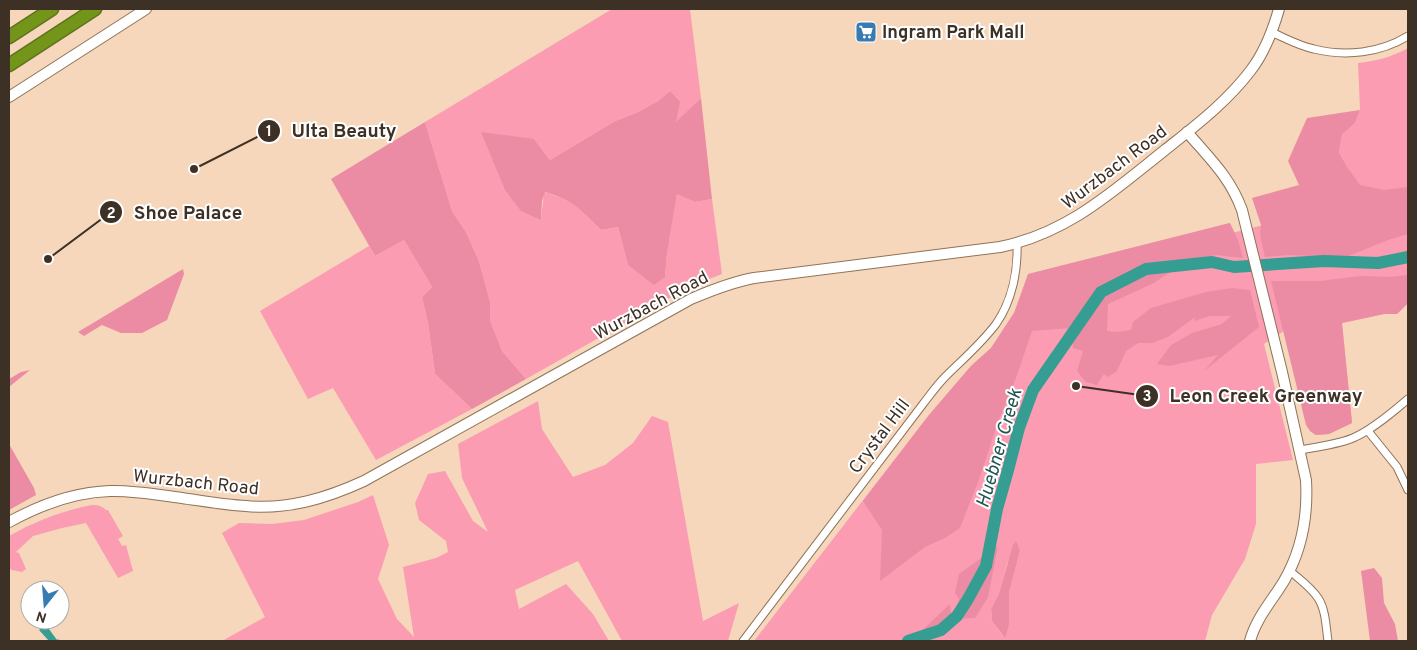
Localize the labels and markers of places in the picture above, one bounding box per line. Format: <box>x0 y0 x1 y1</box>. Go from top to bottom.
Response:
supermarket icon: Ingram Park Mall <box>854 20 878 44</box>
place label: Ingram Park Mall <box>882 22 1024 45</box>
callout: Ulta Beauty <box>257 114 407 148</box>
callout: Shoe Palace <box>99 195 252 229</box>
callout: Leon Creek Greenway <box>1134 379 1372 413</box>

